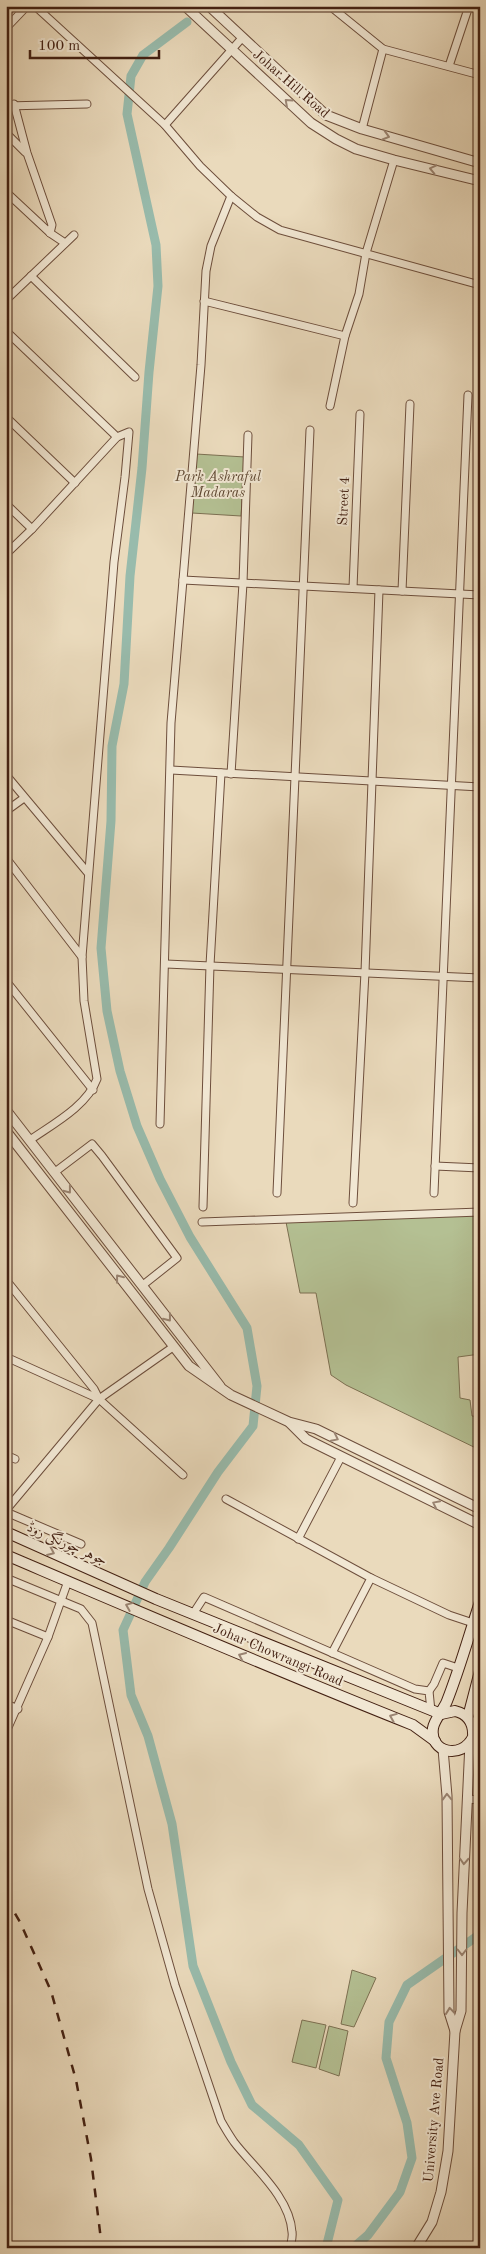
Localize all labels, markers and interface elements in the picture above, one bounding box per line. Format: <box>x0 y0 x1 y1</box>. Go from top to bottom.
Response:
scale bar <box>30 28 159 60</box>
text: 100 m <box>38 39 80 54</box>
street label: Johar Hill Road <box>250 47 332 121</box>
one-way arrow <box>284 99 293 108</box>
one-way arrow <box>381 131 390 141</box>
one-way arrow <box>428 164 437 175</box>
park label: Park Ashraful Madaras <box>174 470 261 500</box>
street label: Street 4 <box>336 476 352 526</box>
one-way arrow <box>63 1184 72 1193</box>
one-way arrow <box>117 1275 125 1284</box>
one-way arrow <box>163 1312 171 1321</box>
one-way arrow <box>330 1432 339 1442</box>
one-way arrow <box>432 1500 441 1510</box>
street label: جوہر چورنگی روڈ <box>24 1518 110 1570</box>
one-way arrow <box>46 1546 55 1556</box>
one-way arrow <box>125 1602 134 1612</box>
street label: Johar Chowrangi Road <box>211 1621 345 1689</box>
one-way arrow <box>238 1652 247 1663</box>
one-way arrow <box>389 1713 398 1723</box>
one-way arrow <box>442 1793 452 1800</box>
one-way arrow <box>459 1858 470 1866</box>
one-way arrow <box>457 1948 467 1956</box>
one-way arrow <box>445 2007 456 2015</box>
street label: University Ave Road <box>422 2057 446 2183</box>

